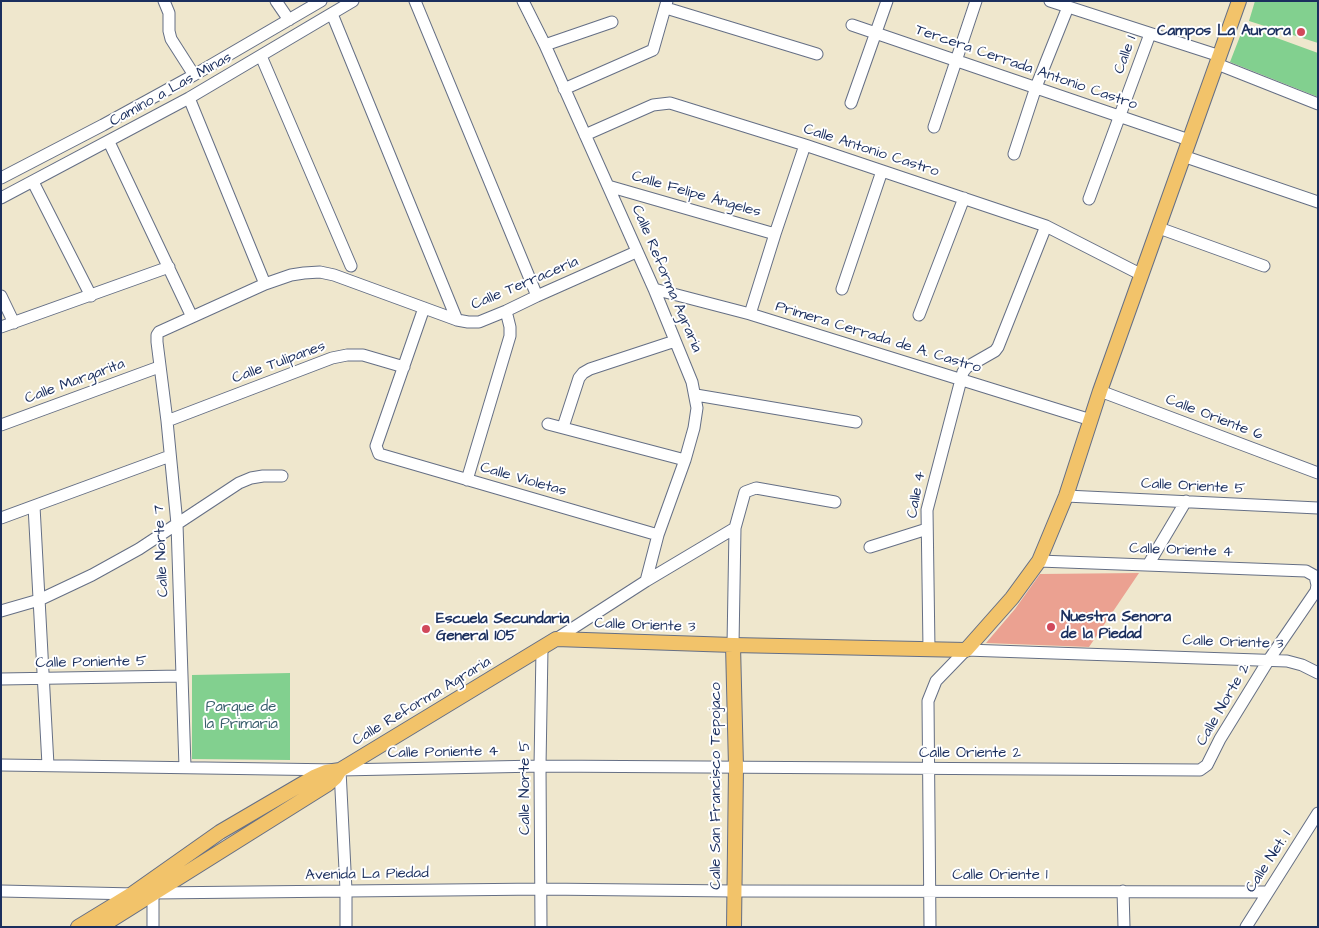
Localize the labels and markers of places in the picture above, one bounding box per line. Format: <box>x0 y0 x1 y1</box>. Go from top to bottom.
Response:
place label: Campos La Aurora <box>1157 23 1291 41</box>
marker: Campos La Aurora <box>1295 26 1307 38</box>
place label: Nuestra Senora de la Piedad <box>1061 609 1171 644</box>
place label: Escuela Secundaria General 105 <box>436 611 569 646</box>
marker: Nuestra Senora de la Piedad <box>1045 621 1057 633</box>
marker: Escuela Secundaria General 105 <box>420 623 432 635</box>

